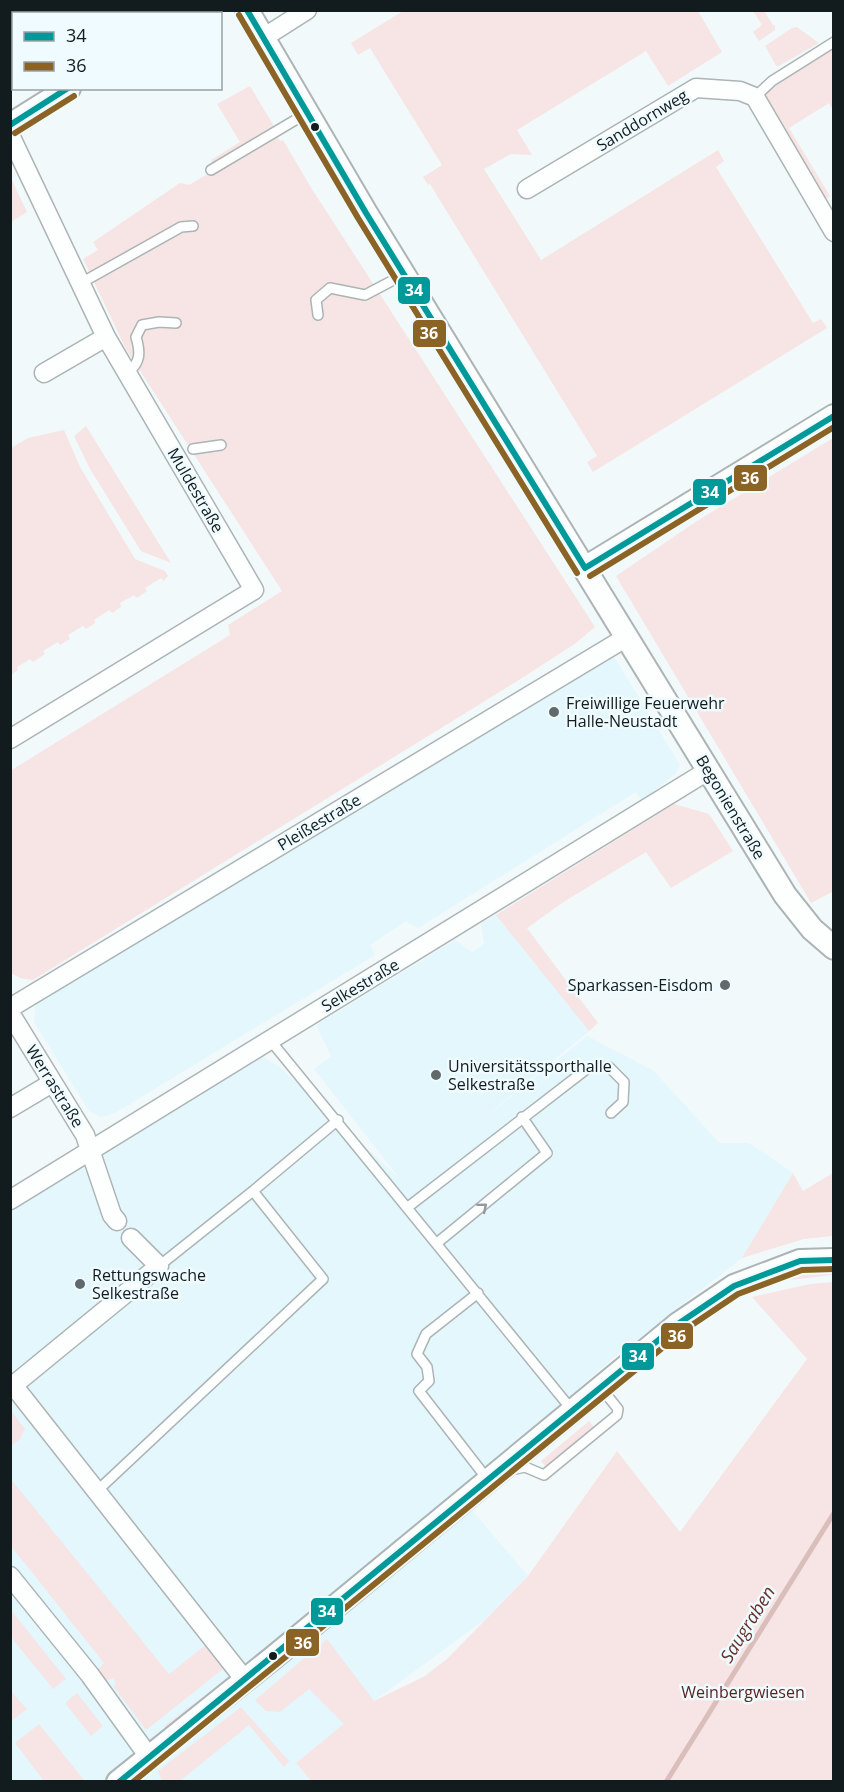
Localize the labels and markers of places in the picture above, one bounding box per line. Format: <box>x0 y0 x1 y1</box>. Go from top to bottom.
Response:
unlabelled marker <box>309 121 321 133</box>
place label: Freiwillige Feuerwehr Halle-Neustadt <box>566 692 725 732</box>
marker: Freiwillige Feuerwehr Halle-Neustadt <box>547 705 561 719</box>
place label: Sparkassen-Eisdom <box>568 974 713 996</box>
marker: Sparkassen-Eisdom <box>718 978 732 992</box>
place label: Universitätssporthalle Selkestraße <box>448 1055 612 1095</box>
marker: Universitätssporthalle Selkestraße <box>429 1068 443 1082</box>
place label: Rettungswache Selkestraße <box>92 1264 206 1304</box>
marker: Rettungswache Selkestraße <box>73 1277 87 1291</box>
unlabelled marker <box>267 1650 279 1662</box>

